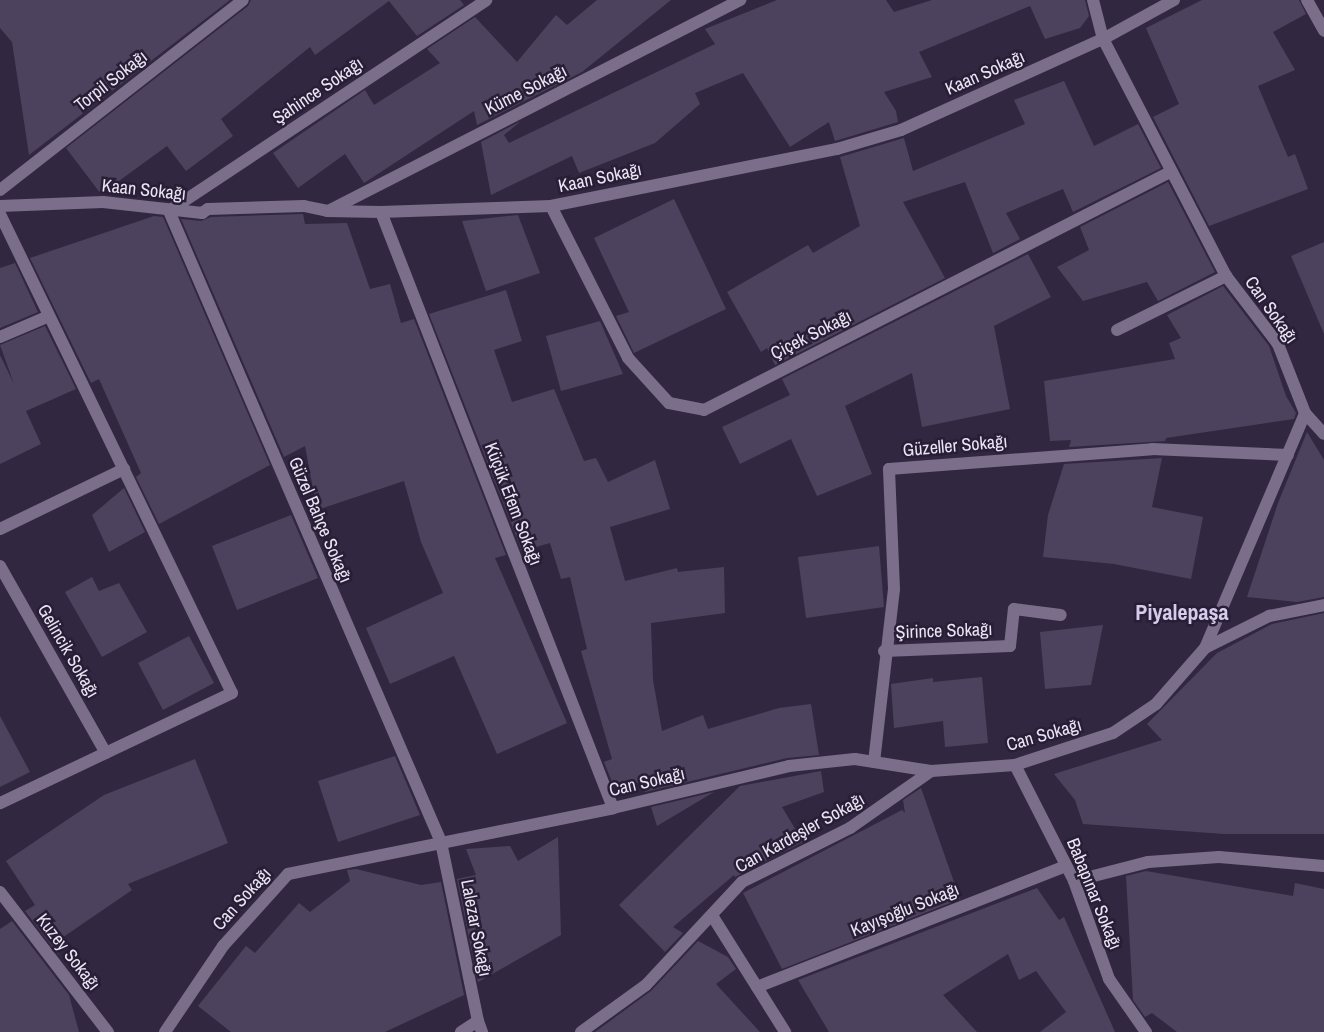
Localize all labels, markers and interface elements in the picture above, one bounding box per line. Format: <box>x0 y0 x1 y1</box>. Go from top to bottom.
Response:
street label: Torpil Sokağı <box>70 46 152 116</box>
street label: Kaan Sokağı <box>942 46 1028 100</box>
street label: Şahince Sokağı <box>269 53 367 129</box>
street label: Küme Sokağı <box>482 60 570 120</box>
street label: Kaan Sokağı <box>556 159 644 197</box>
street label: Kaan Sokağı <box>101 175 187 205</box>
street label: Can Sokağı <box>1240 272 1302 348</box>
street label: Çiçek Sokağı <box>767 305 855 365</box>
street label: Güzeller Sokağı <box>902 431 1008 461</box>
street label: Küçük Efem Sokağı <box>480 440 546 568</box>
street label: Güzel Bahçe Sokağı <box>284 454 356 586</box>
street label: Gelincik Sokağı <box>33 600 103 702</box>
district label: Piyalepaşa <box>1135 600 1229 626</box>
street label: Şirince Sokağı <box>895 619 993 643</box>
street label: Can Sokağı <box>1004 714 1084 756</box>
street label: Can Sokağı <box>607 763 687 801</box>
street label: Can Kardeşler Sokağı <box>732 789 868 877</box>
street label: Babapınar Sokağı <box>1062 835 1126 953</box>
street label: Can Sokağı <box>208 863 276 935</box>
street label: Lalezar Sokağı <box>456 878 496 978</box>
street label: Kayışoğlu Sokağı <box>848 878 962 942</box>
street label: Kuzey Sokağı <box>31 909 105 995</box>

